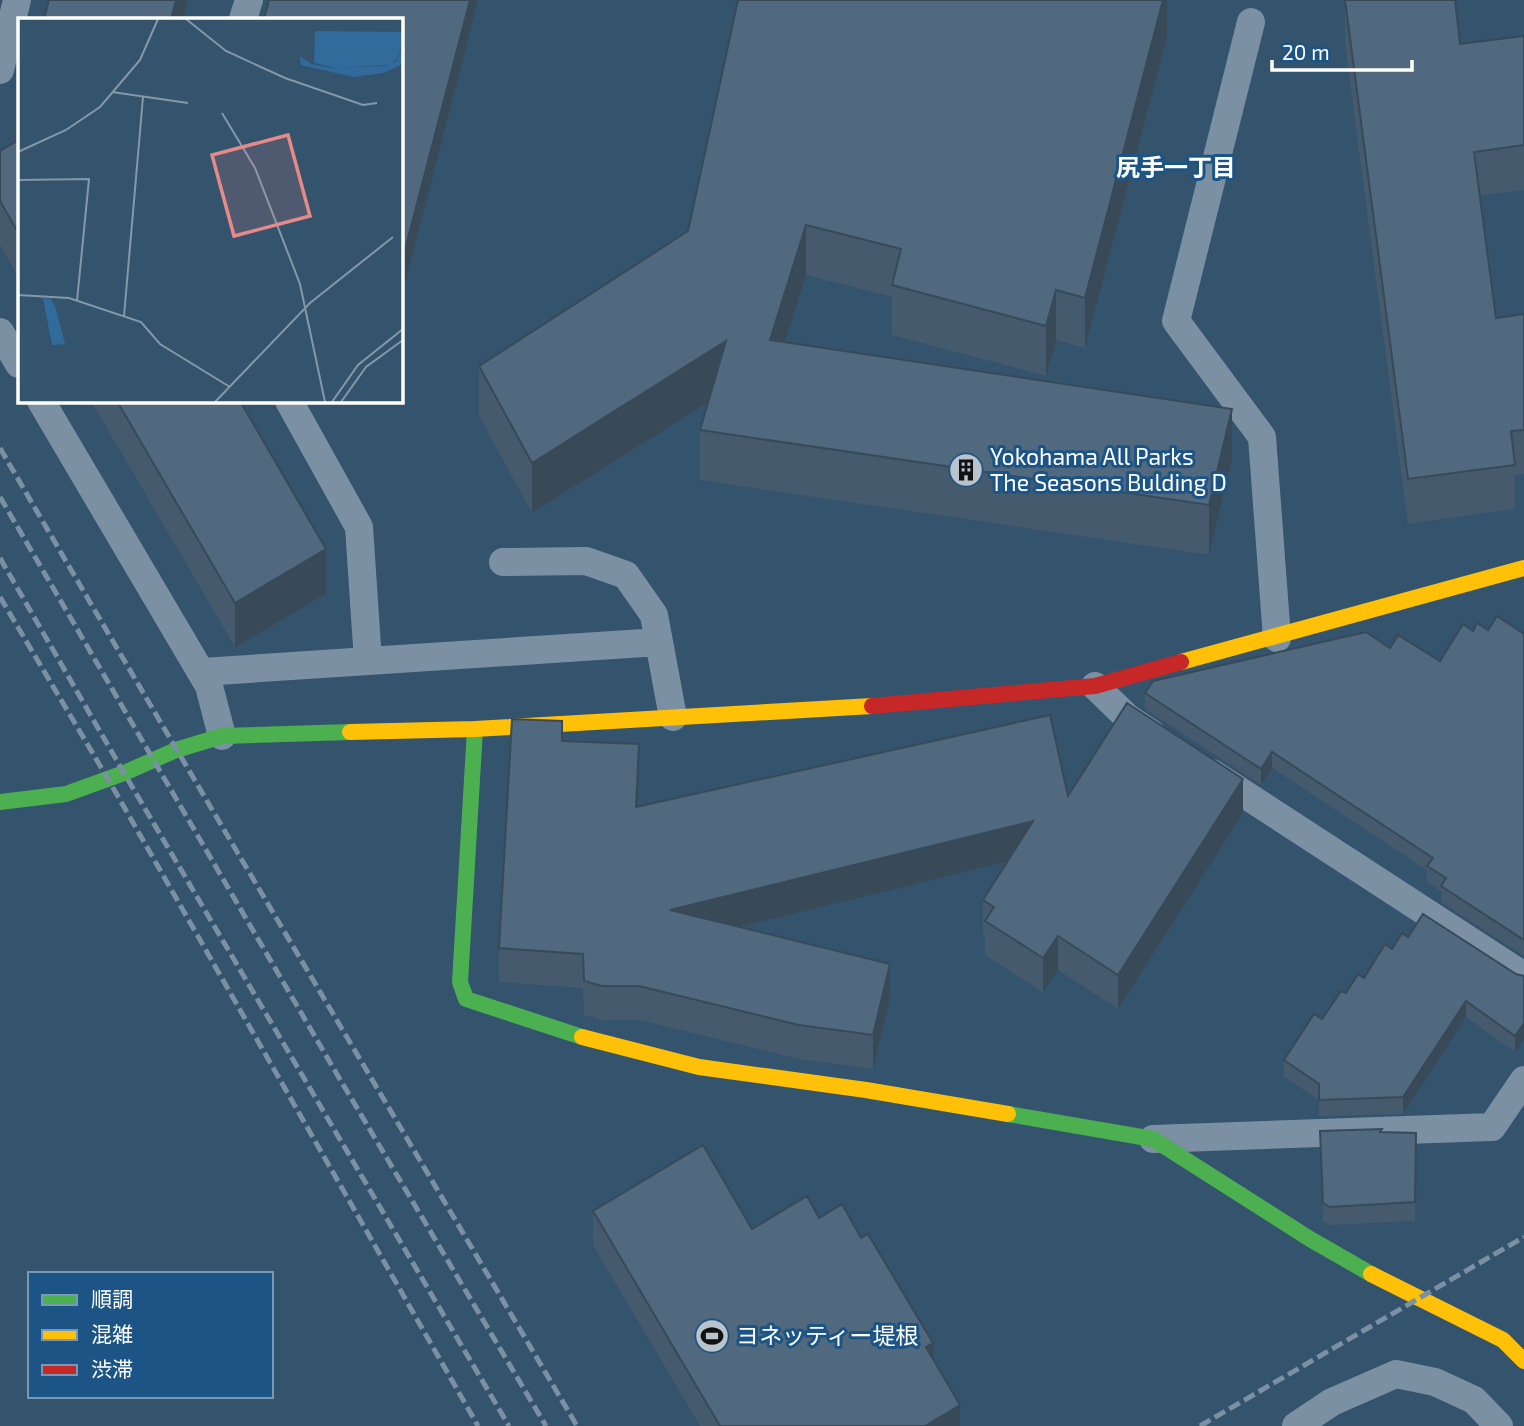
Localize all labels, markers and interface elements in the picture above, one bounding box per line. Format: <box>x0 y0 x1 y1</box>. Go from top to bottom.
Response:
inset map <box>18 18 402 402</box>
scale bar <box>1272 28 1412 72</box>
text: 20 m <box>1282 39 1330 64</box>
district label: 尻手一丁目 <box>1116 152 1236 181</box>
place label: Yokohama All Parks The Seasons Bulding D <box>990 442 1227 496</box>
building icon: Yokohama All Parks The Seasons Bulding D <box>947 451 985 489</box>
legend <box>28 1272 273 1398</box>
text: 順調 <box>91 1286 133 1311</box>
sports icon: ヨネッティー堤根 <box>693 1317 731 1355</box>
text: 混雑 <box>91 1321 133 1346</box>
place label: ヨネッティー堤根 <box>736 1321 919 1349</box>
text: 渋滞 <box>91 1356 133 1381</box>

